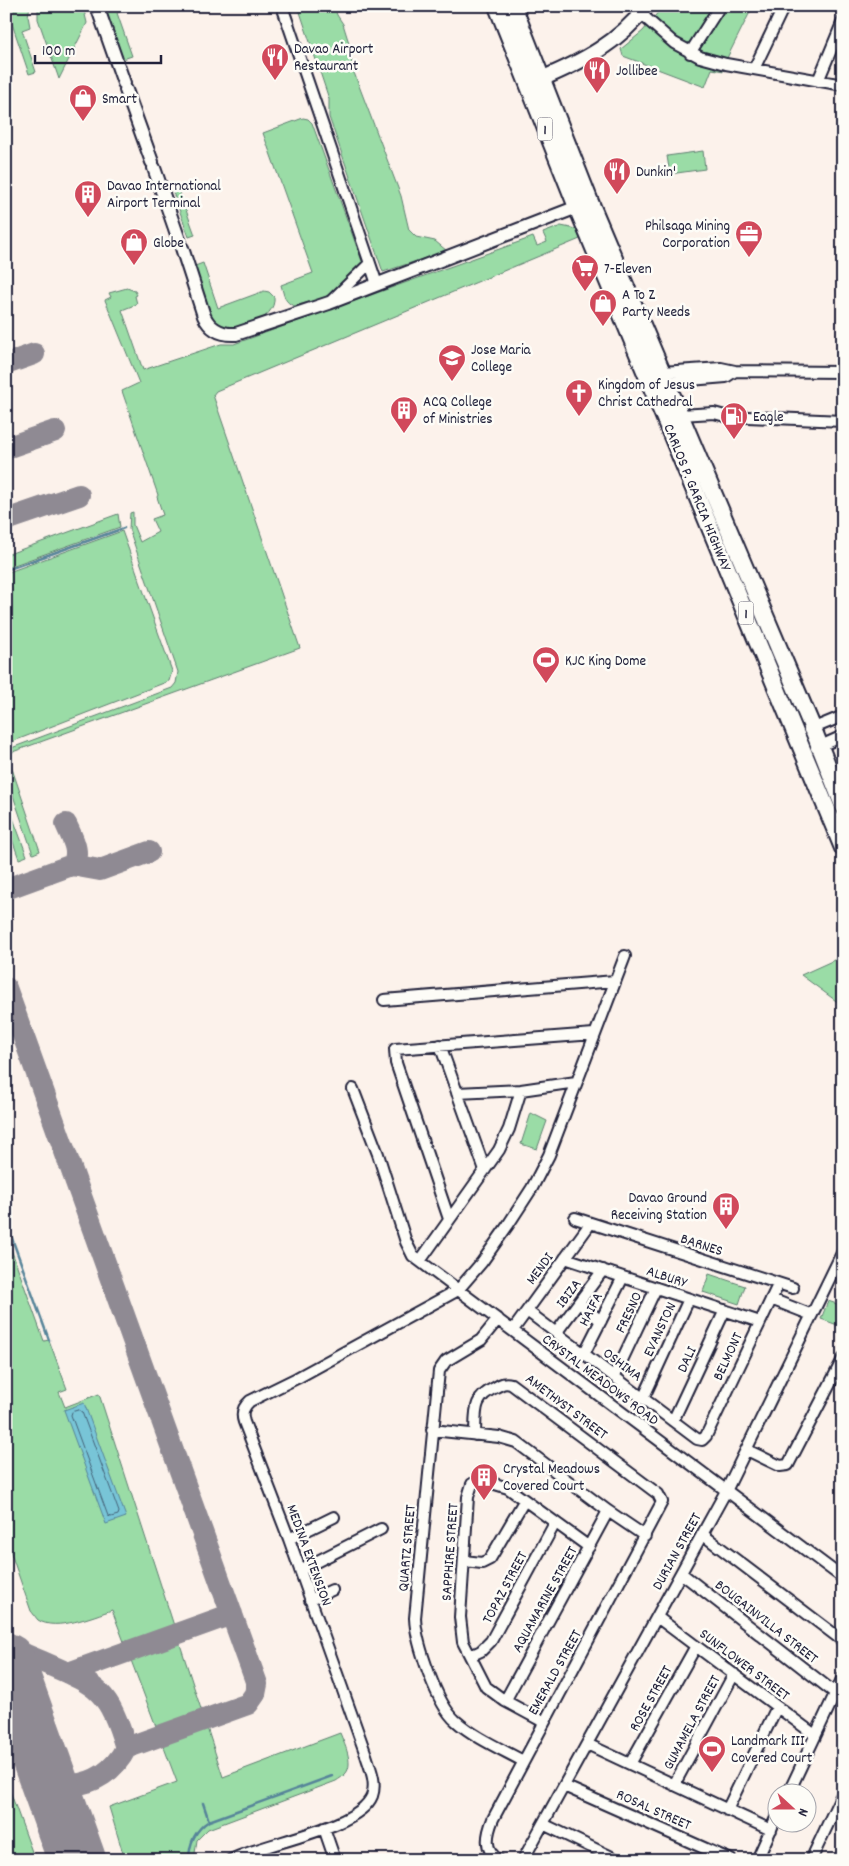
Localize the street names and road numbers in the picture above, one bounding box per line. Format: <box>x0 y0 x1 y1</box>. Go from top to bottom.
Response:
road number: 1 <box>538 118 552 140</box>
street label: CARLOS P. GARCIA HIGHWAY <box>657 421 736 575</box>
road number: 1 <box>738 602 754 624</box>
street label: BARNES <box>677 1229 725 1263</box>
street label: MENDI <box>521 1248 560 1290</box>
street label: ALBURY <box>643 1261 690 1295</box>
street label: IBIZA <box>551 1275 588 1313</box>
street label: HAIFA <box>574 1289 610 1331</box>
street label: FRESNO <box>611 1289 649 1337</box>
street label: EVANSTON <box>639 1299 683 1361</box>
street label: CRYSTAL MEADOWS ROAD <box>537 1329 663 1432</box>
street label: BELMONT <box>708 1329 750 1385</box>
street label: OSHIMA <box>597 1343 646 1388</box>
street label: DALI <box>672 1343 704 1377</box>
street label: AMETHYST STREET <box>520 1369 612 1446</box>
street label: MEDINA EXTENSION <box>280 1502 337 1610</box>
street label: SAPPHIRE STREET <box>437 1503 465 1602</box>
street label: QUARTZ STREET <box>393 1504 423 1592</box>
street label: DURIAN STREET <box>647 1509 708 1595</box>
street label: AQUAMARINE STREET <box>507 1543 584 1657</box>
street label: TOPAZ STREET <box>477 1548 534 1628</box>
street label: BOUGAINVILLA STREET <box>709 1575 822 1670</box>
street label: SUNFLOWER STREET <box>694 1624 794 1707</box>
street label: EMERALD STREET <box>523 1626 588 1720</box>
street label: ROSE STREET <box>625 1662 679 1736</box>
street label: GUMAMELA STREET <box>658 1672 727 1774</box>
street label: ROSAL STREET <box>612 1785 694 1837</box>

